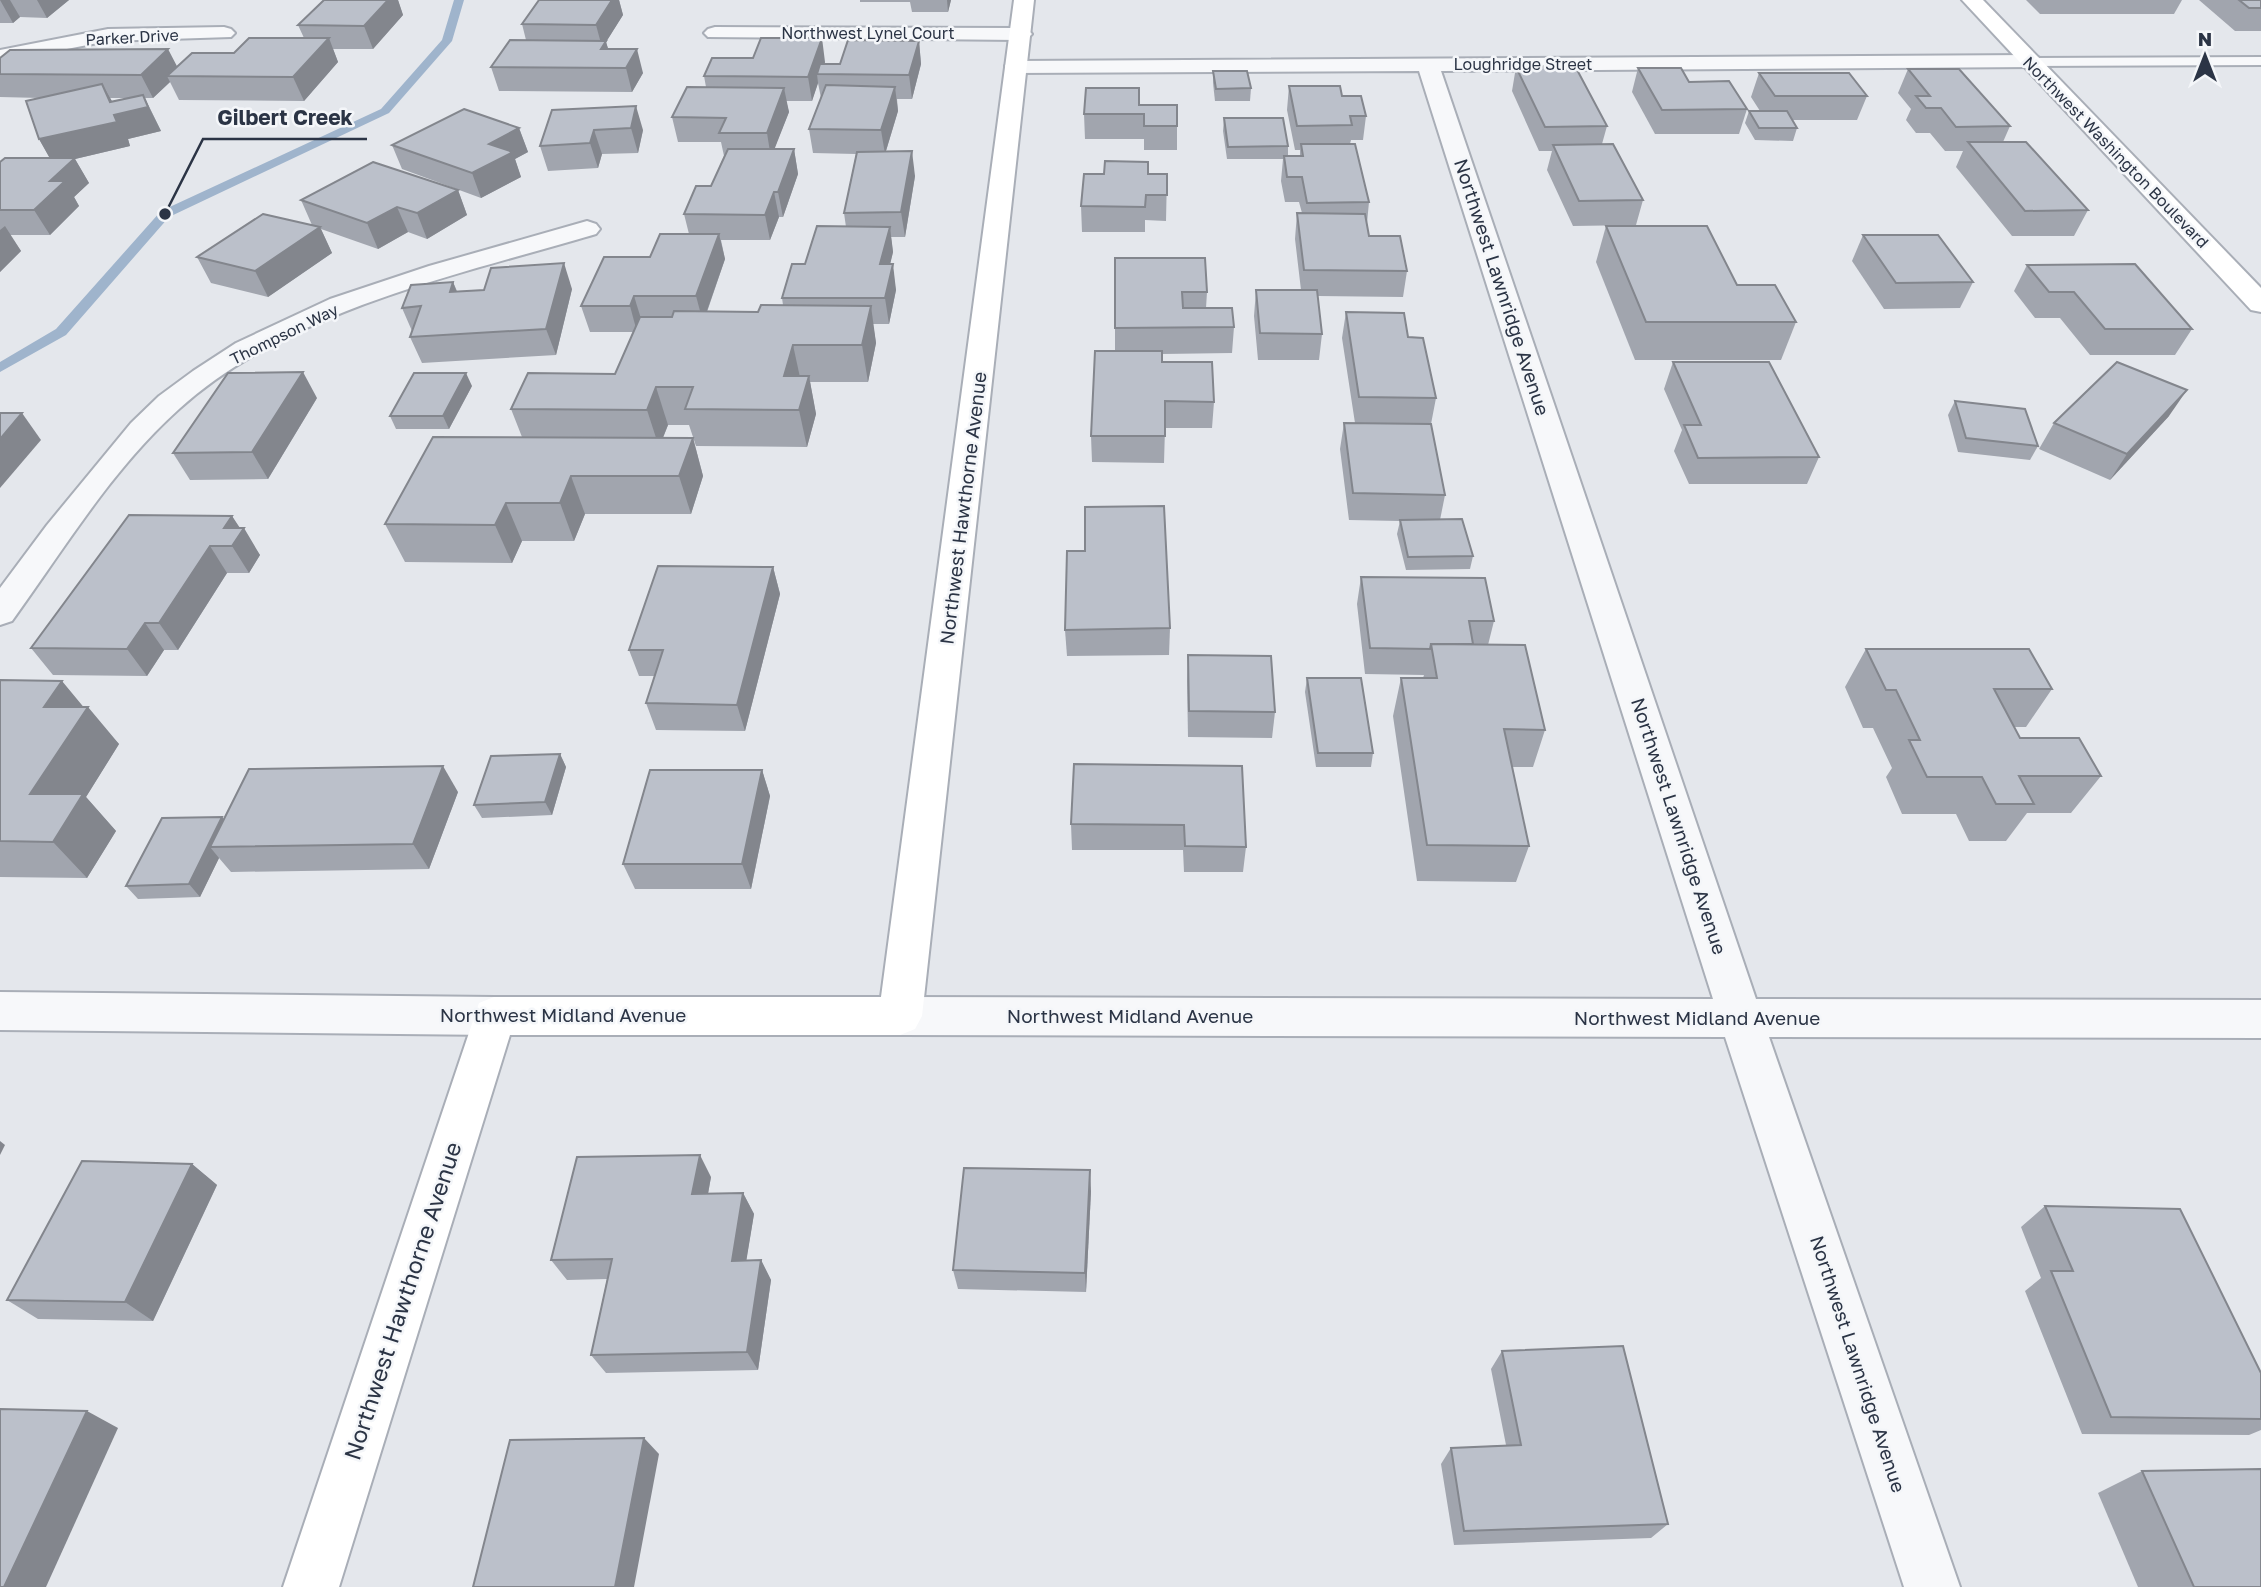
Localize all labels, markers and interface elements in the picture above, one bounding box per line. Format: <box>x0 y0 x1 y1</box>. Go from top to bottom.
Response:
north arrow <box>2170 21 2240 91</box>
street label: Northwest Lynel Court <box>781 23 955 43</box>
street label: Parker Drive <box>85 25 179 49</box>
text: N <box>2198 27 2212 50</box>
street label: Northwest Washington Boulevard <box>2019 52 2213 252</box>
street label: Loughridge Street <box>1454 54 1592 74</box>
callout: Gilbert Creek <box>203 97 367 139</box>
text: Gilbert Creek <box>217 104 353 130</box>
street label: Northwest Lawnridge Avenue <box>1450 156 1555 418</box>
street label: Thompson Way <box>227 299 341 369</box>
street label: Northwest Hawthorne Avenue <box>934 370 991 646</box>
street label: Northwest Lawnridge Avenue <box>1627 695 1732 957</box>
street label: Northwest Midland Avenue <box>440 1003 686 1026</box>
street label: Northwest Midland Avenue <box>1007 1004 1253 1027</box>
street label: Northwest Midland Avenue <box>1574 1006 1820 1029</box>
street label: Northwest Hawthorne Avenue <box>337 1138 467 1463</box>
street label: Northwest Lawnridge Avenue <box>1806 1233 1911 1495</box>

